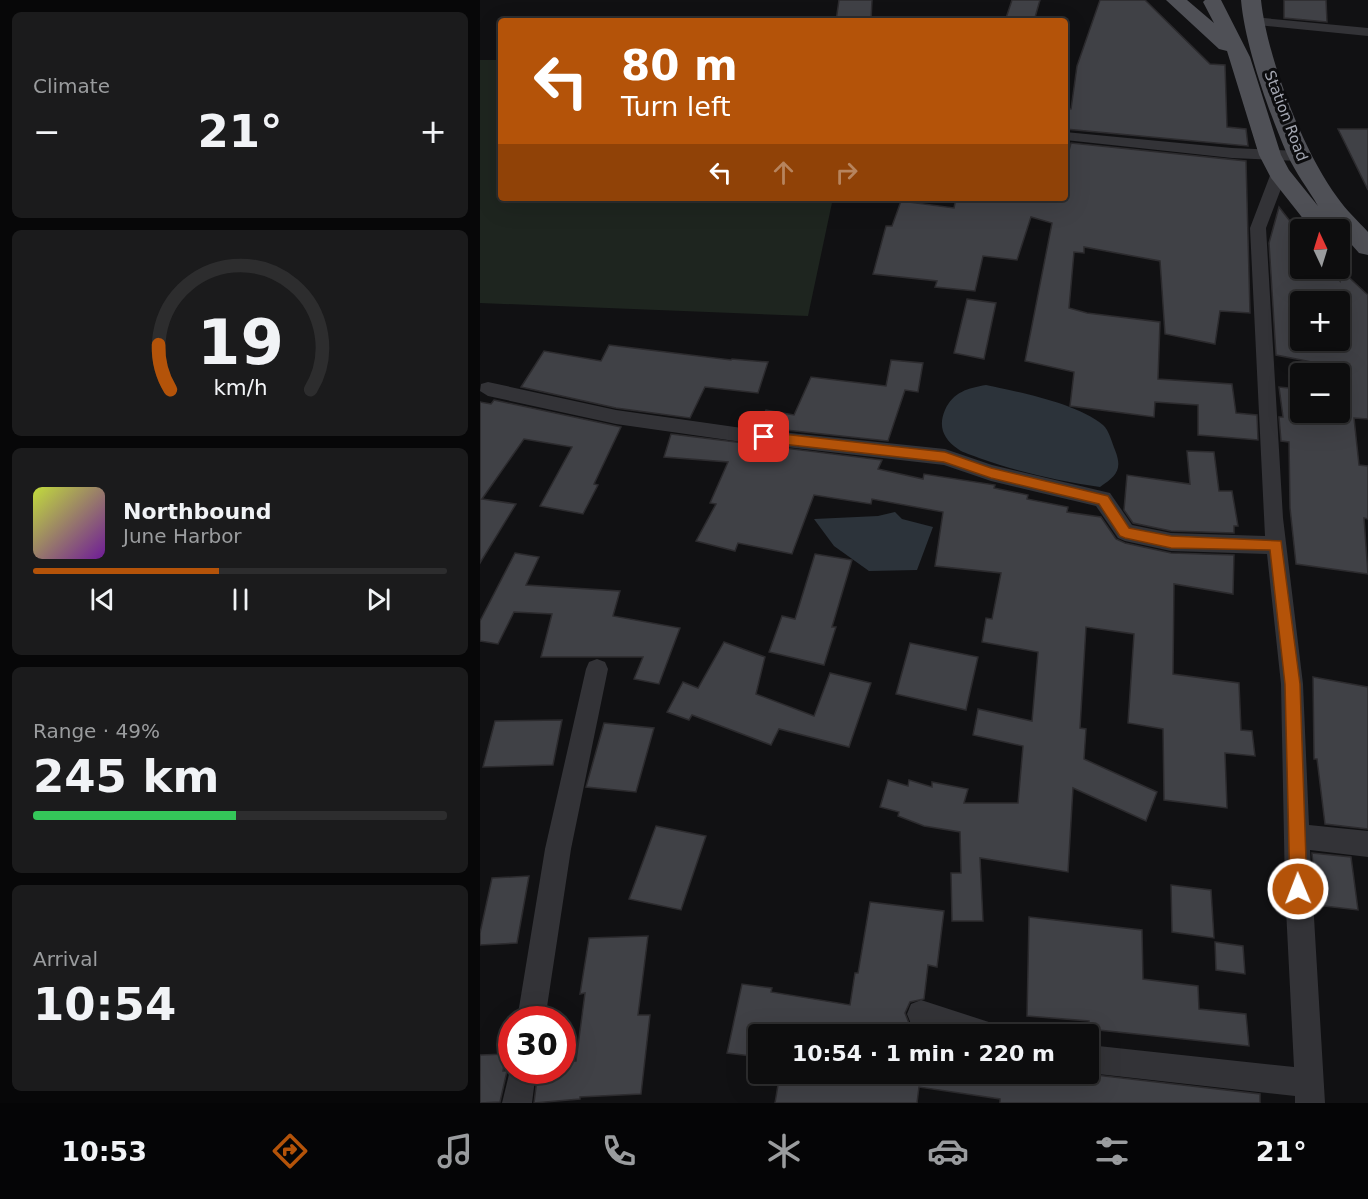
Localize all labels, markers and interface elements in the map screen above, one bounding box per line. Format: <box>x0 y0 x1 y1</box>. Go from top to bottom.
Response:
text: 80 m <box>621 41 738 90</box>
icon: left <box>522 42 600 120</box>
street label: Station Road <box>1260 68 1312 164</box>
text: Climate <box>33 74 110 98</box>
text: Turn left <box>621 91 731 122</box>
text: 21° <box>197 105 283 158</box>
text: − <box>33 112 61 151</box>
text: + <box>419 112 447 151</box>
icon: left <box>704 156 737 189</box>
icon: ahead <box>767 156 800 189</box>
icon: right <box>830 156 863 189</box>
north arrow <box>1290 219 1350 279</box>
map controls <box>1290 219 1350 423</box>
button: + <box>1290 291 1350 351</box>
text: 19 <box>197 306 283 379</box>
button: − <box>1290 363 1350 423</box>
text: km/h <box>213 376 267 401</box>
pin <box>738 411 789 462</box>
icon: arrive <box>747 420 780 453</box>
text: Northbound <box>123 499 272 524</box>
text: June Harbor <box>123 524 242 548</box>
icon: previous <box>86 583 119 616</box>
icon: pause <box>224 583 257 616</box>
icon: next <box>362 583 395 616</box>
text: Range · 49% <box>33 719 160 743</box>
text: 245 km <box>33 750 219 803</box>
position arrow <box>1266 857 1330 921</box>
text: Arrival <box>33 947 98 971</box>
text: 10:54 <box>33 978 176 1031</box>
speed limit sign: 30 <box>498 1006 576 1084</box>
text: 10:54 · 1 min · 220 m <box>792 1041 1055 1066</box>
icon: directions <box>269 1130 311 1172</box>
icon: music <box>434 1130 476 1172</box>
icon: phone <box>598 1130 640 1172</box>
icon: climate <box>763 1130 805 1172</box>
icon: car <box>927 1130 969 1172</box>
icon: filters <box>1091 1130 1133 1172</box>
text: 10:53 <box>61 1136 147 1167</box>
text: 21° <box>1256 1136 1307 1167</box>

